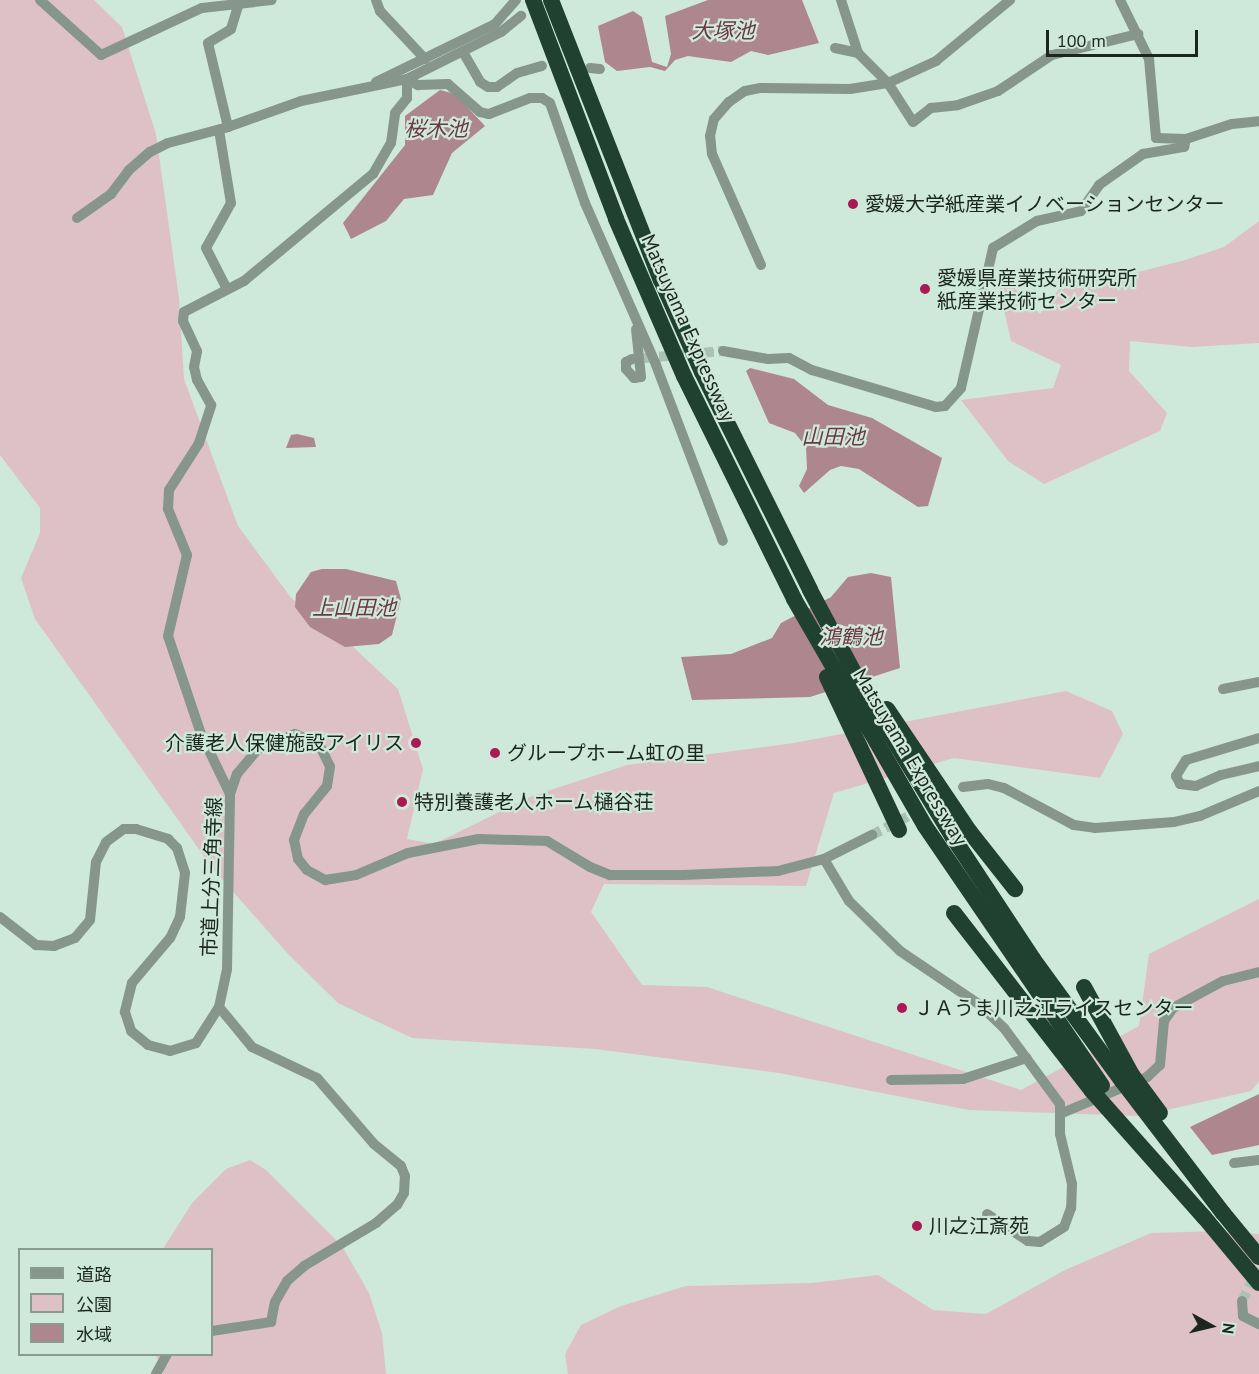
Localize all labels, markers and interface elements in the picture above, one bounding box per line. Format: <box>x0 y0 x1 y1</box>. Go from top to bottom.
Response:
water label: 大塚池 <box>692 18 754 44</box>
scale bar <box>1049 18 1200 56</box>
text: 100 m <box>1057 29 1106 52</box>
water label: 桜木池 <box>405 116 467 142</box>
place label: 愛媛大学紙産業イノベーションセンター <box>865 192 1225 216</box>
marker: 愛媛大学紙産業イノベーションセンター <box>846 197 860 211</box>
street label: Matsuyama Expressway <box>636 231 740 425</box>
place label: 愛媛県産業技術研究所 紙産業技術センター <box>937 266 1137 313</box>
marker: 愛媛県産業技術研究所 紙産業技術センター <box>918 282 932 296</box>
water label: 山田池 <box>802 424 864 450</box>
water label: 上山田池 <box>312 595 396 621</box>
water label: 鴻鶴池 <box>820 624 882 650</box>
street label: Matsuyama Expressway <box>848 664 972 850</box>
place label: 介護老人保健施設アイリス <box>164 731 404 755</box>
marker: 介護老人保健施設アイリス <box>409 736 423 750</box>
place label: グループホーム虹の里 <box>507 741 707 765</box>
marker: グループホーム虹の里 <box>488 746 502 760</box>
place label: 特別養護老人ホーム樋谷荘 <box>414 790 654 814</box>
marker: 特別養護老人ホーム樋谷荘 <box>395 795 409 809</box>
street label: 市道上分三角寺線 <box>197 797 227 957</box>
place label: ＪＡうま川之江ライスセンター <box>914 996 1194 1020</box>
marker: ＪＡうま川之江ライスセンター <box>895 1001 909 1015</box>
place label: 川之江斎苑 <box>929 1214 1029 1238</box>
marker: 川之江斎苑 <box>910 1219 924 1233</box>
legend <box>18 1248 213 1356</box>
text: 道路 <box>76 1263 112 1286</box>
text: 公園 <box>76 1293 112 1316</box>
north arrow <box>1181 1296 1241 1356</box>
text: N <box>1218 1322 1239 1335</box>
text: 水域 <box>76 1323 112 1346</box>

